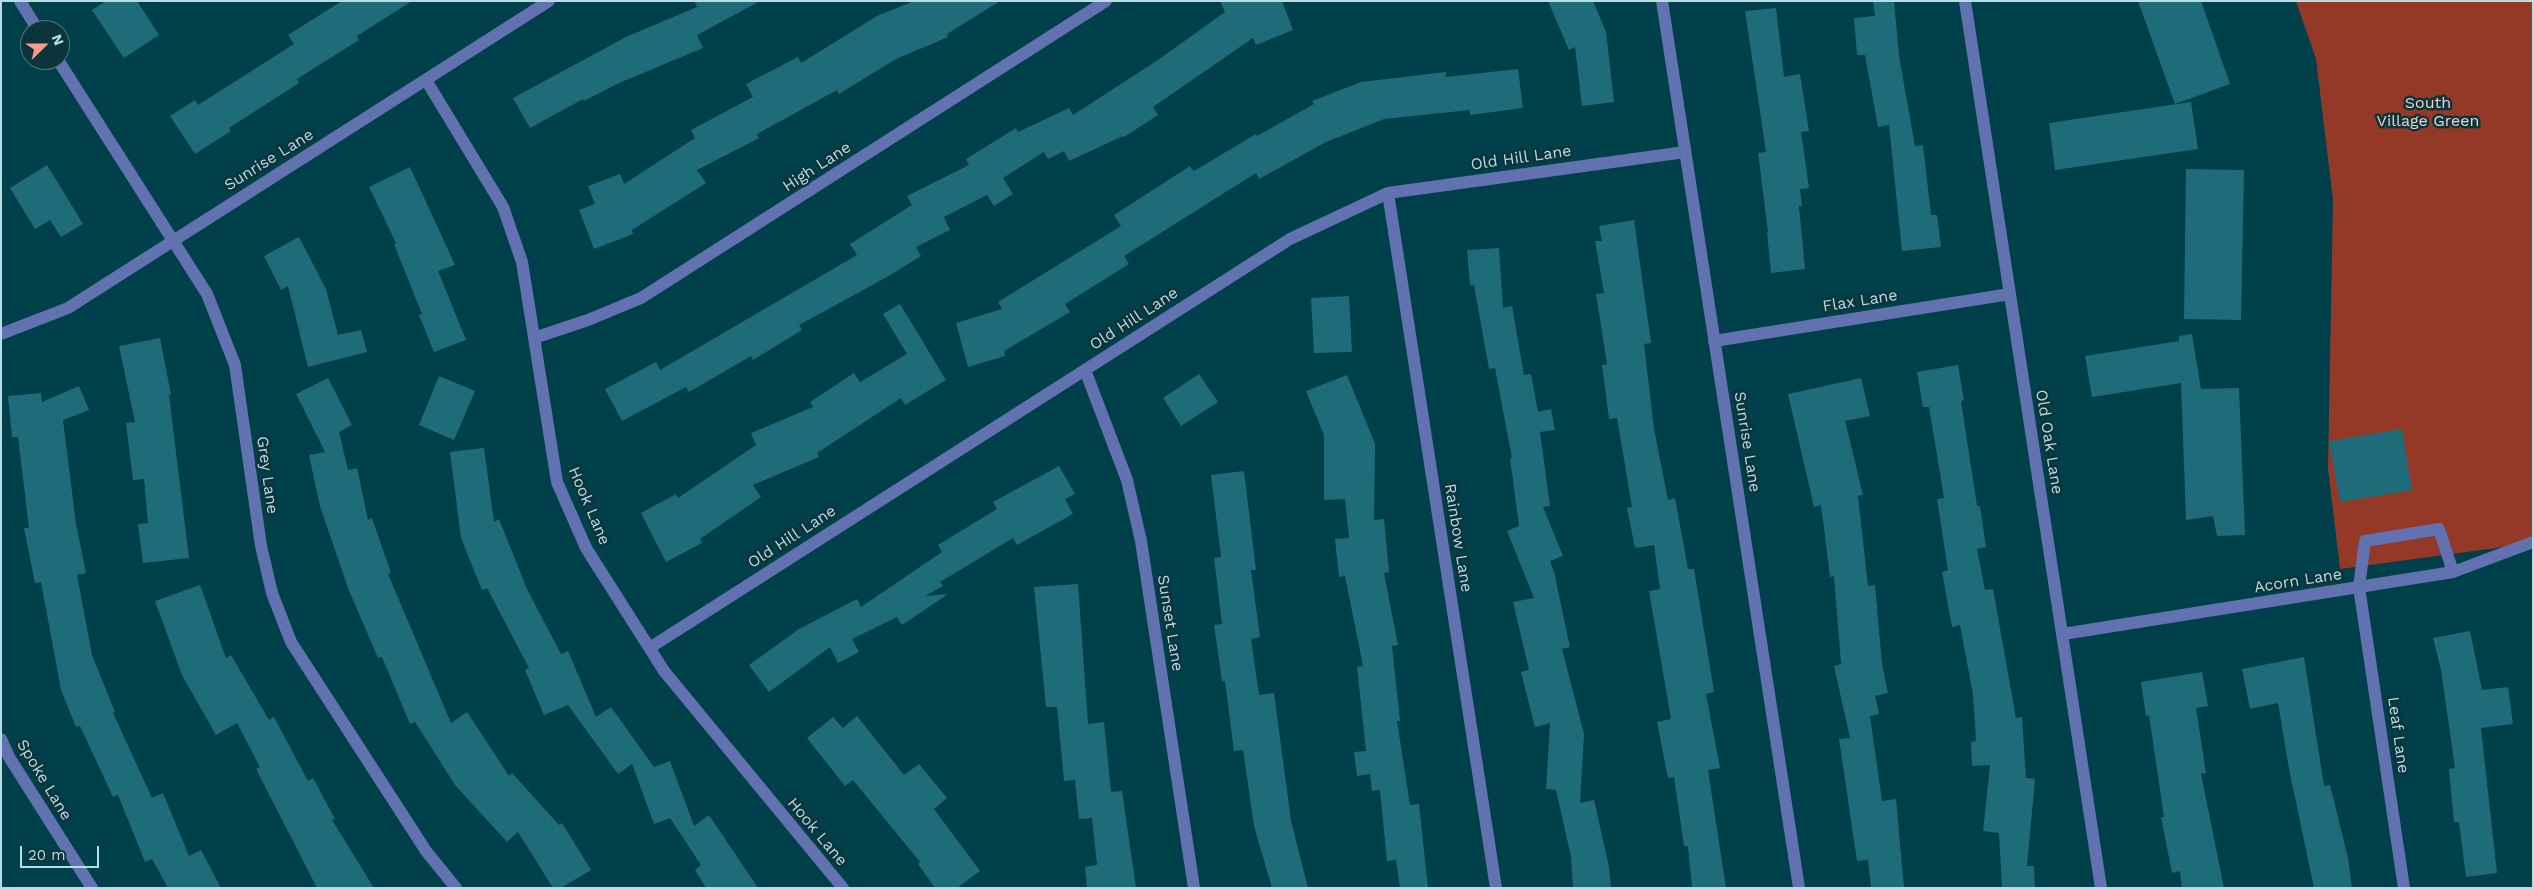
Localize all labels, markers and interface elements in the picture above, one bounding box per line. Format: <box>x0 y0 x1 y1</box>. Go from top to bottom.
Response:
north arrow <box>20 20 70 70</box>
text: N <box>49 32 67 48</box>
park label: South Village Green <box>2377 93 2479 131</box>
street label: Sunrise Lane <box>221 125 317 195</box>
street label: High Lane <box>779 138 855 196</box>
street label: Old Hill Lane <box>1469 141 1573 175</box>
street label: Old Hill Lane <box>1086 283 1182 355</box>
street label: Flax Lane <box>1821 286 1899 316</box>
street label: Old Oak Lane <box>2031 388 2067 496</box>
street label: Sunrise Lane <box>1730 390 1764 494</box>
street label: Grey Lane <box>252 435 282 515</box>
street label: Hook Lane <box>564 464 614 548</box>
street label: Rainbow Lane <box>1440 482 1476 594</box>
street label: Old Hill Lane <box>744 501 840 573</box>
street label: Acorn Lane <box>2253 565 2343 597</box>
street label: Sunset Lane <box>1153 573 1187 673</box>
street label: Leaf Lane <box>2383 696 2413 774</box>
street label: Spoke Lane <box>12 736 76 824</box>
street label: Hook Lane <box>783 794 851 870</box>
scale bar <box>22 836 101 868</box>
text: 20 m <box>28 846 66 864</box>

